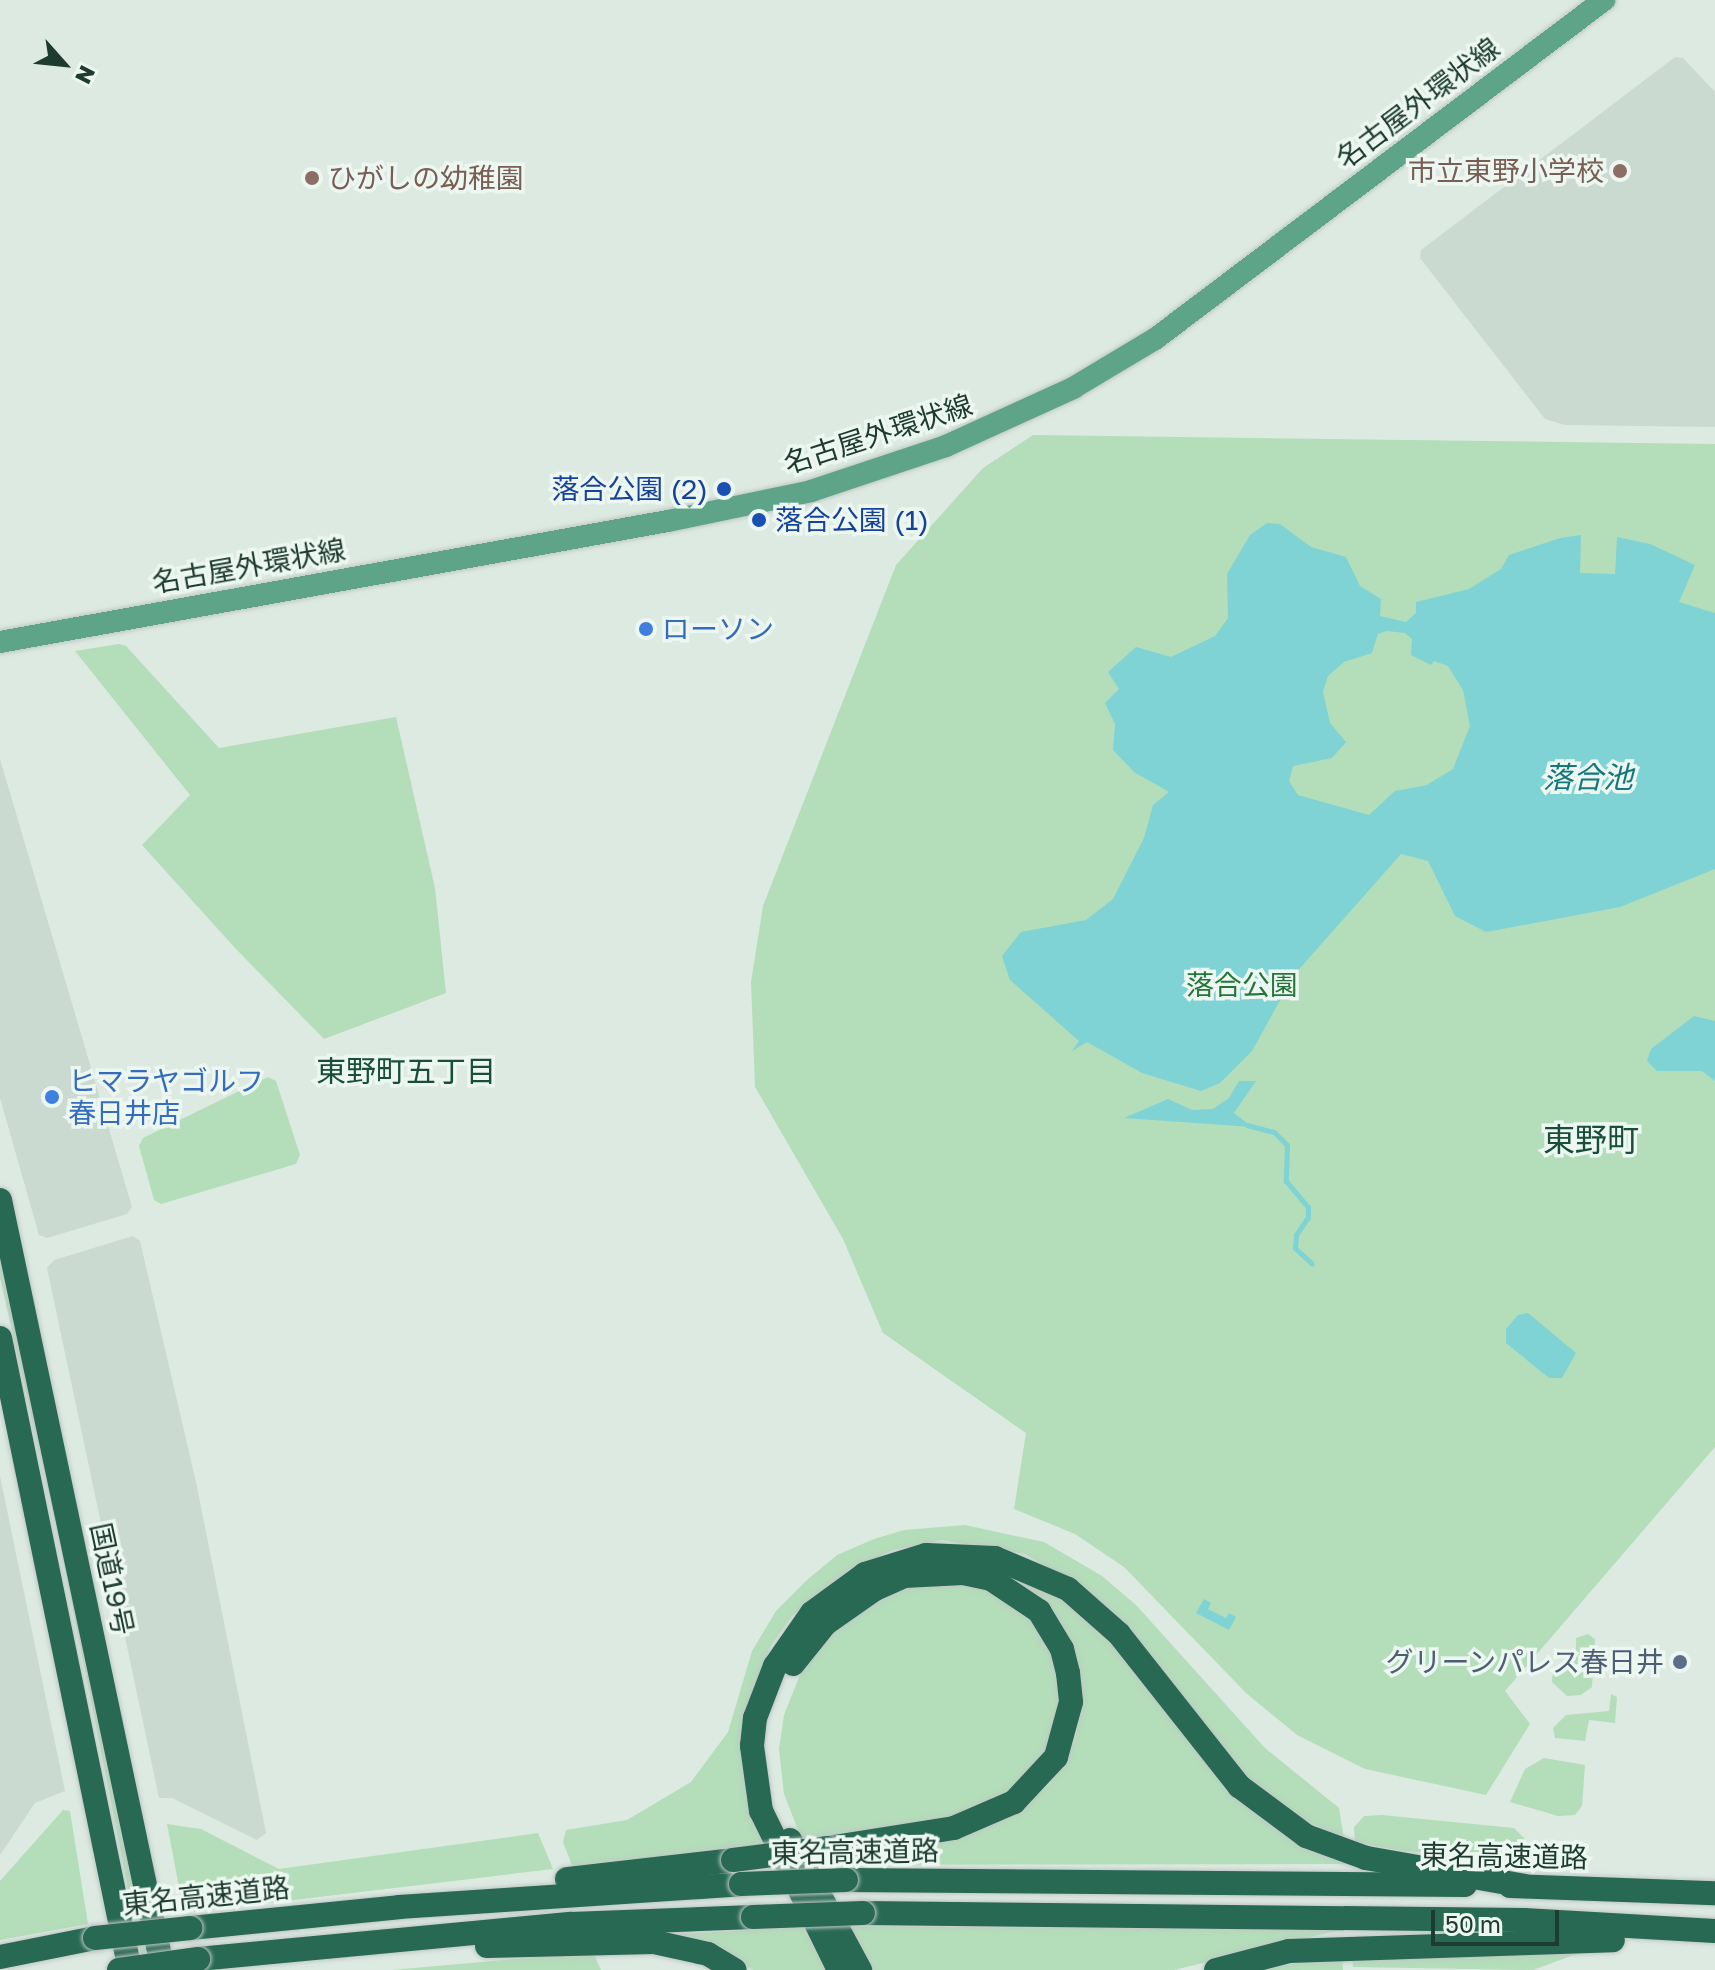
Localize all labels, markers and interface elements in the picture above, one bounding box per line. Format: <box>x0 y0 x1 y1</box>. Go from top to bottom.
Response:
north arrow <box>24 24 104 104</box>
street label: 名古屋外環状線 <box>1330 31 1506 175</box>
text: N <box>70 62 102 89</box>
place label: 市立東野小学校 <box>1408 154 1604 188</box>
place label: ひがしの幼稚園 <box>328 161 524 195</box>
marker: 市立東野小学校 <box>1611 162 1629 180</box>
marker: ひがしの幼稚園 <box>303 169 321 187</box>
street label: 名古屋外環状線 <box>780 388 976 480</box>
place label: 落合公園 (2) <box>551 472 708 506</box>
marker: 落合公園 (2) <box>715 480 733 498</box>
place label: 落合公園 (1) <box>775 503 929 537</box>
marker: 落合公園 (1) <box>750 511 768 529</box>
street label: 名古屋外環状線 <box>150 532 348 600</box>
place label: ローソン <box>662 612 774 646</box>
marker: ローソン <box>637 620 655 638</box>
water label: 落合池 <box>1543 759 1633 795</box>
park label: 落合公園 <box>1186 968 1298 1002</box>
district label: 東野町五丁目 <box>316 1053 496 1089</box>
place label: ヒマラヤゴルフ 春日井店 <box>68 1064 264 1130</box>
marker: ヒマラヤゴルフ 春日井店 <box>43 1088 61 1106</box>
district label: 東野町 <box>1543 1120 1639 1158</box>
street label: 国道19号 <box>84 1519 140 1639</box>
place label: グリーンパレス春日井 <box>1384 1645 1664 1679</box>
marker: グリーンパレス春日井 <box>1671 1653 1689 1671</box>
street label: 東名高速道路 <box>771 1834 939 1870</box>
street label: 東名高速道路 <box>1420 1838 1588 1874</box>
street label: 東名高速道路 <box>121 1871 291 1921</box>
scale bar <box>1435 1894 1563 1944</box>
text: 50 m <box>1445 1909 1501 1938</box>

